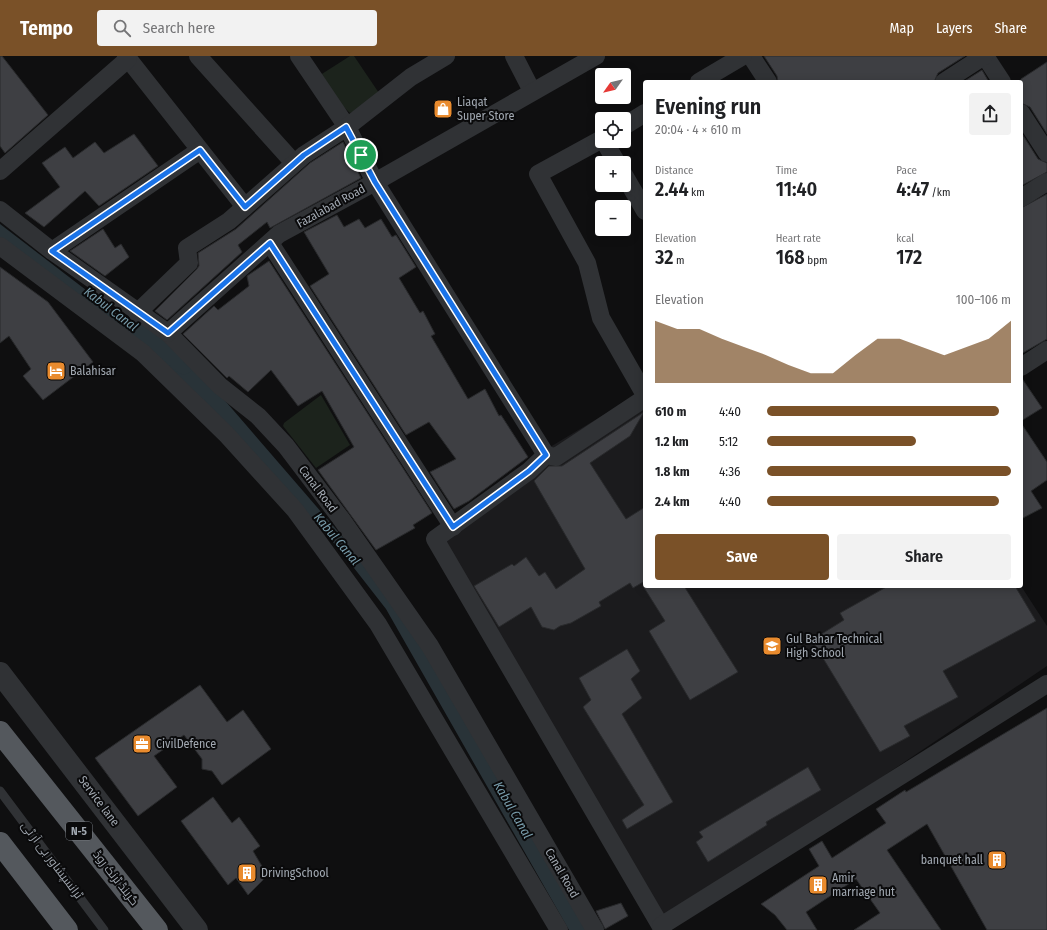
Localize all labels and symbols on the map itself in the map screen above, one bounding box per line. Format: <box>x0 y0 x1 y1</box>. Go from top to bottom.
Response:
north arrow <box>595 68 631 104</box>
place label: Liaqat Super Store <box>457 95 514 123</box>
shop icon: Liaqat Super Store <box>432 98 454 120</box>
pin <box>344 138 378 172</box>
street label: Fazalabad Road <box>294 181 368 231</box>
water label: Kabul Canal <box>81 284 141 334</box>
hotel icon: Balahisar <box>45 360 67 382</box>
place label: Balahisar <box>70 364 117 378</box>
street label: Canal Road <box>296 463 340 515</box>
water label: Kabul Canal <box>311 510 364 569</box>
place label: Gul Bahar Technical High School <box>786 632 882 660</box>
school or university icon: Gul Bahar Technical High School <box>761 635 783 657</box>
office icon: CivilDefence <box>131 733 153 755</box>
place label: CivilDefence <box>156 737 216 751</box>
street label: Service lane <box>76 773 122 829</box>
water label: Kabul Canal <box>491 779 536 842</box>
street label: ٹرانسپشاور بی آر ٹی <box>18 819 86 903</box>
road number: N-5 <box>66 822 92 840</box>
street label: Canal Road <box>542 846 582 900</box>
street label: گرینڈ ٹرنک روڈ <box>90 848 142 908</box>
building icon: banquet hall <box>986 849 1008 871</box>
place label: banquet hall <box>921 853 983 867</box>
building icon: DrivingSchool <box>236 862 258 884</box>
place label: DrivingSchool <box>261 866 329 880</box>
place label: Amir marriage hut <box>832 871 895 899</box>
building icon: Amir marriage hut <box>807 874 829 896</box>

